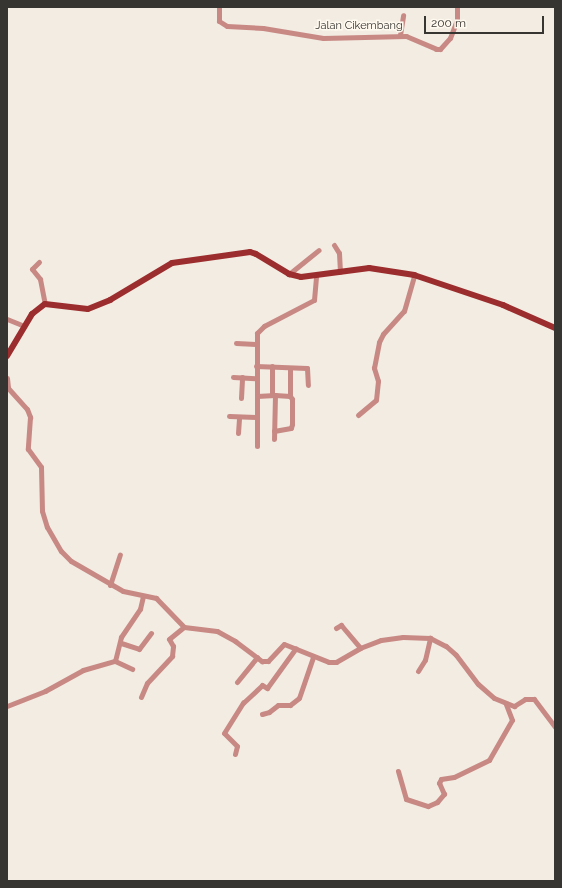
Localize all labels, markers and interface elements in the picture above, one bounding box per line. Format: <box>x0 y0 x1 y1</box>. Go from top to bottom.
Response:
scale bar <box>426 8 546 34</box>
text: 200 m <box>431 16 466 30</box>
street label: Jalan Cikembang <box>315 19 403 33</box>

